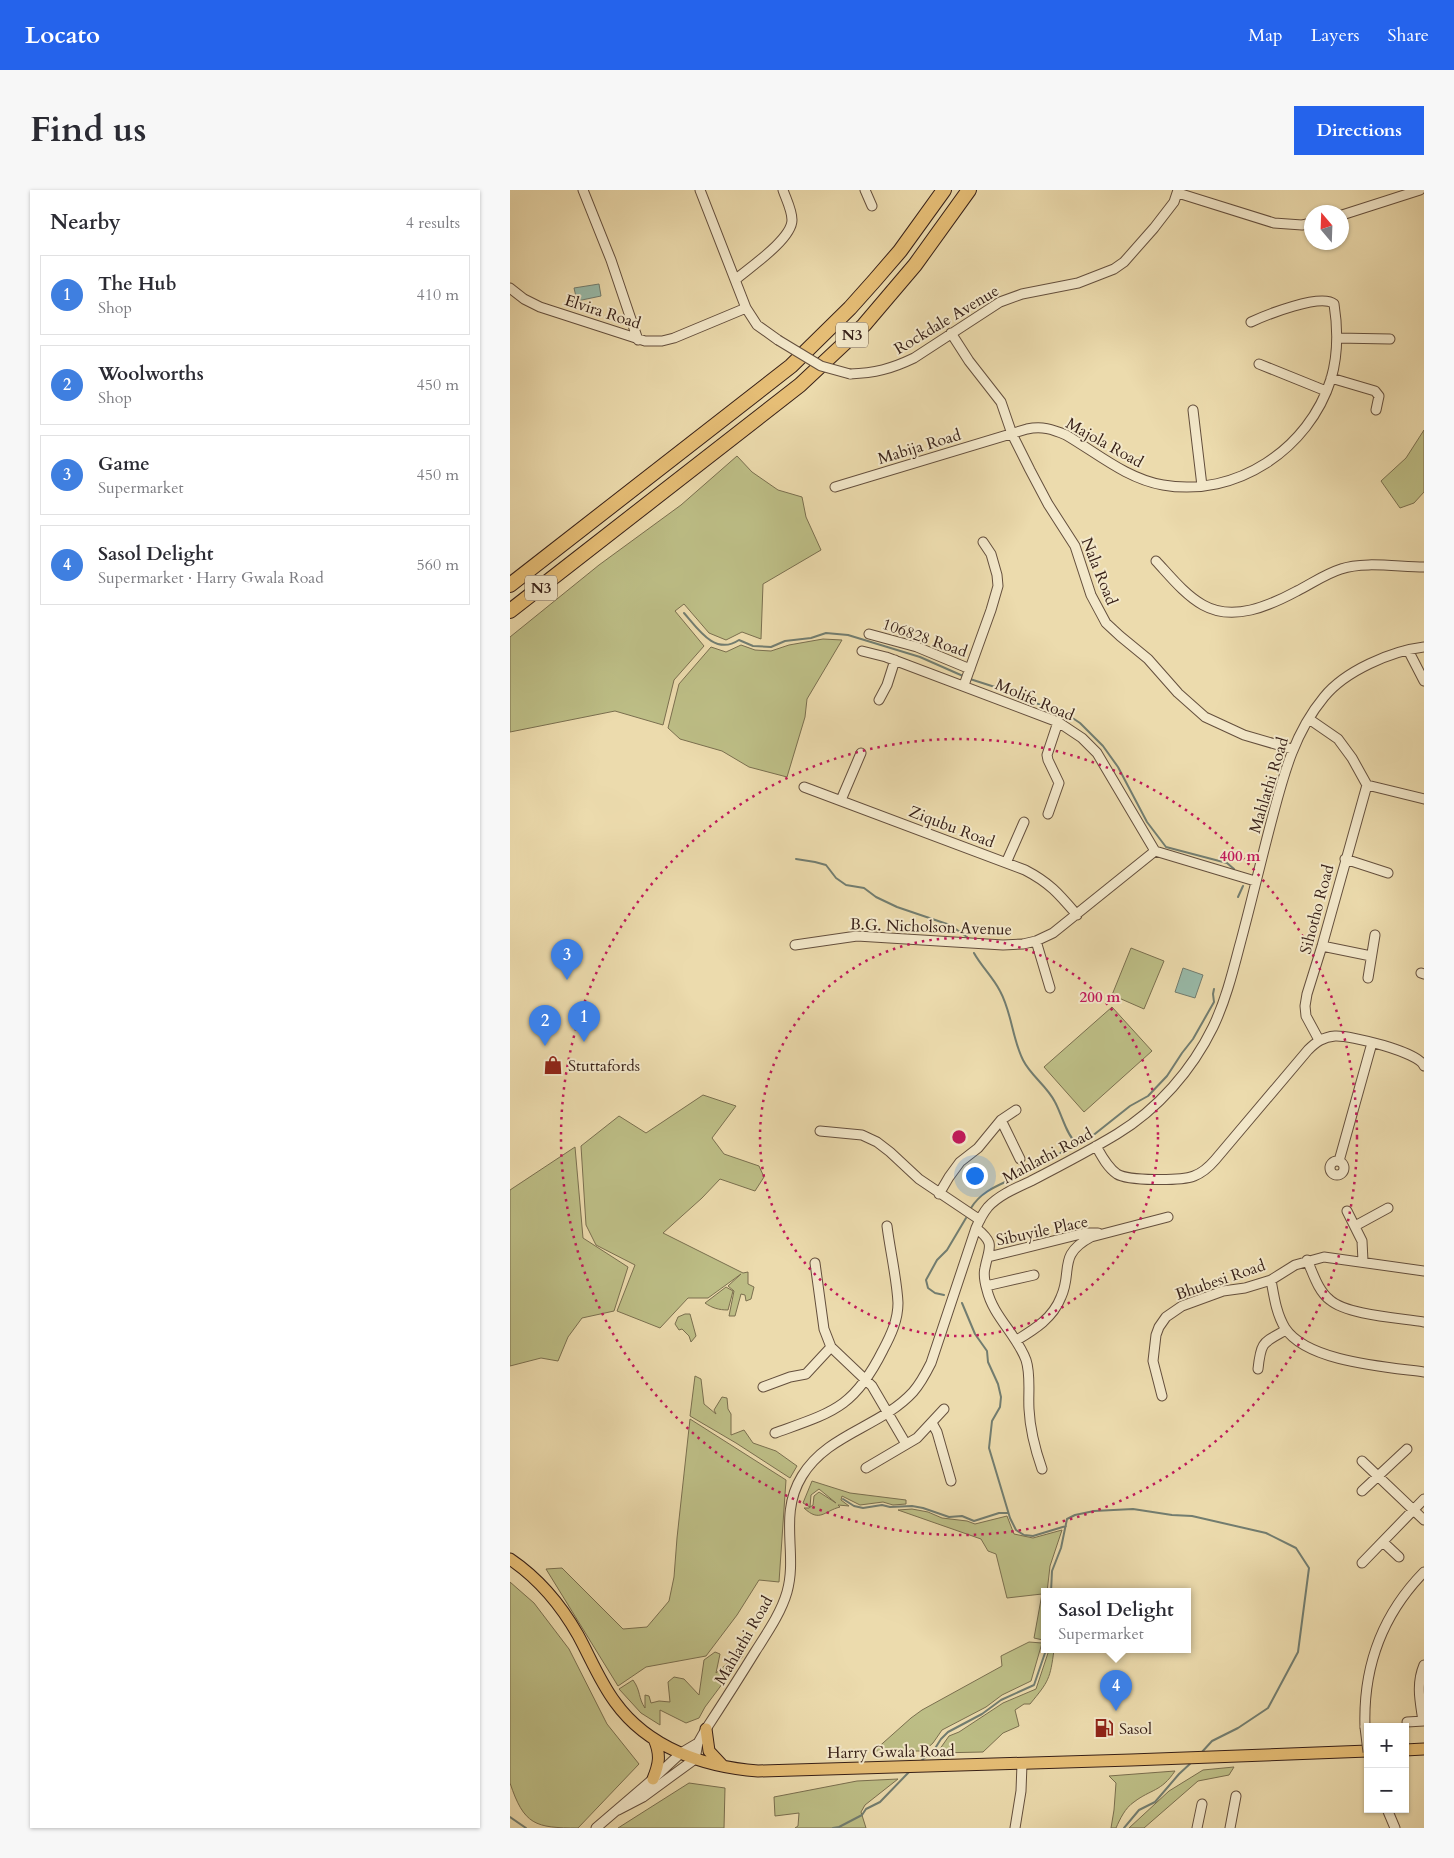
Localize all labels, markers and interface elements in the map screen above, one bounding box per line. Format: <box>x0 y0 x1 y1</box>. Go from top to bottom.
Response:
text: Locato <box>25 19 100 52</box>
text: Map <box>1248 23 1283 48</box>
text: Layers <box>1311 23 1360 48</box>
text: Share <box>1388 23 1429 48</box>
text: Find us <box>30 106 146 154</box>
button: Directions <box>1294 106 1424 155</box>
north arrow <box>1304 205 1349 250</box>
text: Nearby <box>50 208 121 237</box>
text: 4 results <box>406 212 460 234</box>
text: The Hub <box>98 271 177 297</box>
street label: Rockdale Avenue <box>890 280 1003 360</box>
text: 1 <box>63 284 71 306</box>
text: 410 m <box>417 284 459 306</box>
street label: Elvira Road <box>562 289 644 335</box>
text: Shop <box>98 297 132 319</box>
road number: N3 <box>836 322 868 348</box>
text: Woolworths <box>98 361 204 387</box>
text: 2 <box>63 374 71 396</box>
text: 450 m <box>417 374 459 396</box>
text: Shop <box>98 387 132 409</box>
street label: Majola Road <box>1062 413 1148 473</box>
street label: Mabija Road <box>875 424 964 470</box>
text: Game <box>98 451 150 477</box>
text: 3 <box>63 464 71 486</box>
text: 450 m <box>417 464 459 486</box>
text: Supermarket <box>98 477 184 499</box>
street label: Nala Road <box>1076 534 1123 609</box>
text: Sasol Delight <box>98 541 213 567</box>
text: 4 <box>63 554 71 576</box>
text: 560 m <box>417 554 459 576</box>
text: Supermarket · Harry Gwala Road <box>98 567 324 589</box>
road number: N3 <box>525 576 557 600</box>
street label: 106828 Road <box>879 613 971 663</box>
street label: Molife Road <box>992 673 1078 727</box>
street label: Mahlathi Road <box>1244 734 1294 836</box>
street label: Ziqubu Road <box>906 801 998 854</box>
text: 400 m <box>1220 846 1261 866</box>
street label: Sihotho Road <box>1294 862 1340 956</box>
street label: B.G. Nicholson Avenue <box>850 913 1012 941</box>
pin: 3 <box>551 939 583 980</box>
text: 200 m <box>1080 987 1121 1007</box>
pin: 1 <box>568 1001 600 1042</box>
pin: 2 <box>529 1005 561 1046</box>
shop icon: Stuttafords <box>542 1054 564 1076</box>
place label: Stuttafords <box>568 1055 640 1077</box>
street label: Mahlathi Road <box>998 1123 1097 1189</box>
centre of rings <box>950 1128 968 1146</box>
your location <box>962 1163 988 1189</box>
street label: Sibuyile Place <box>994 1211 1090 1251</box>
street label: Bhubesi Road <box>1172 1254 1269 1306</box>
popup <box>1041 1588 1191 1653</box>
street label: Mahlathi Road <box>709 1591 779 1689</box>
text: Sasol Delight <box>1058 1597 1174 1623</box>
text: Supermarket <box>1058 1623 1144 1645</box>
pin: 4 <box>1100 1670 1132 1711</box>
fuel station icon: Sasol <box>1093 1717 1115 1739</box>
place label: Sasol <box>1119 1718 1152 1740</box>
map controls <box>1364 1723 1409 1813</box>
button: + <box>1364 1723 1409 1768</box>
street label: Harry Gwala Road <box>827 1740 955 1764</box>
button: − <box>1364 1768 1409 1813</box>

